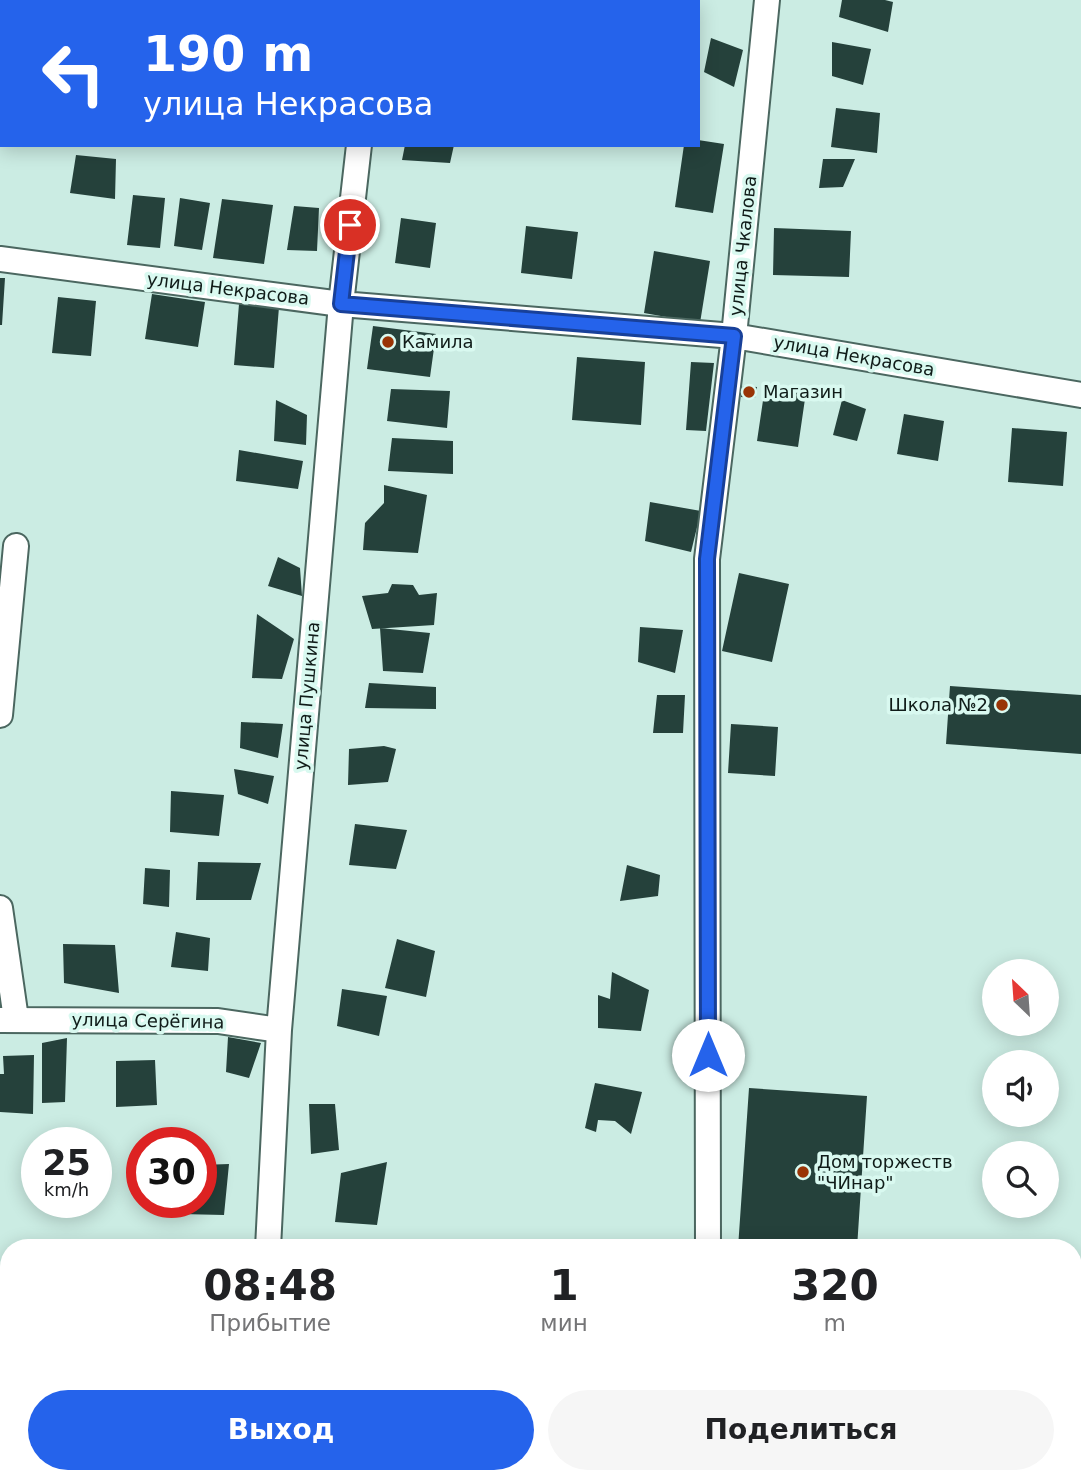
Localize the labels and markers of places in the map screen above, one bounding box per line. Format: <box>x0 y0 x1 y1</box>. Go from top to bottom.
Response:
pin <box>320 195 380 255</box>
place label: Камила <box>402 331 474 352</box>
marker: Камила <box>380 334 396 350</box>
place label: Магазин <box>763 381 843 402</box>
marker: Магазин <box>741 384 757 400</box>
place label: Школа №2 <box>888 694 988 715</box>
marker: Школа №2 <box>994 697 1010 713</box>
place label: Дом торжеств "ЧИнар" <box>817 1151 953 1193</box>
marker: Дом торжеств "ЧИнар" <box>795 1164 811 1180</box>

